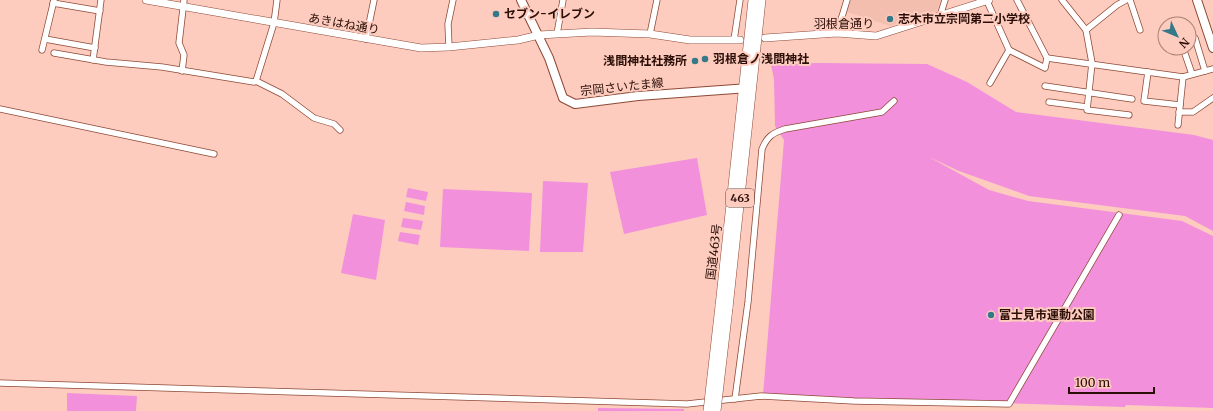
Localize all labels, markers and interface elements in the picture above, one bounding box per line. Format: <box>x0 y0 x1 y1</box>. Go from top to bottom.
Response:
place label: セブン-イレブン <box>504 6 595 21</box>
marker: セブン-イレブン <box>491 9 501 19</box>
street label: あきはね通り <box>307 10 381 37</box>
place label: 志木市立宗岡第二小学校 <box>898 11 1030 26</box>
marker: 志木市立宗岡第二小学校 <box>885 14 895 24</box>
street label: 羽根倉通り <box>814 16 874 31</box>
north arrow <box>1157 16 1197 56</box>
text: N <box>1176 35 1192 51</box>
place label: 羽根倉ノ浅間神社 <box>713 51 809 66</box>
place label: 浅間神社社務所 <box>603 53 687 68</box>
marker: 羽根倉ノ浅間神社 <box>700 54 710 64</box>
marker: 浅間神社社務所 <box>690 56 700 66</box>
street label: 宗岡さいたま線 <box>580 75 664 98</box>
road number: 463 <box>726 189 754 207</box>
street label: 国道463号 <box>703 223 724 281</box>
place label: 富士見市運動公園 <box>999 307 1095 322</box>
marker: 富士見市運動公園 <box>986 310 996 320</box>
scale bar <box>1069 369 1154 395</box>
text: 100 m <box>1075 375 1110 390</box>

